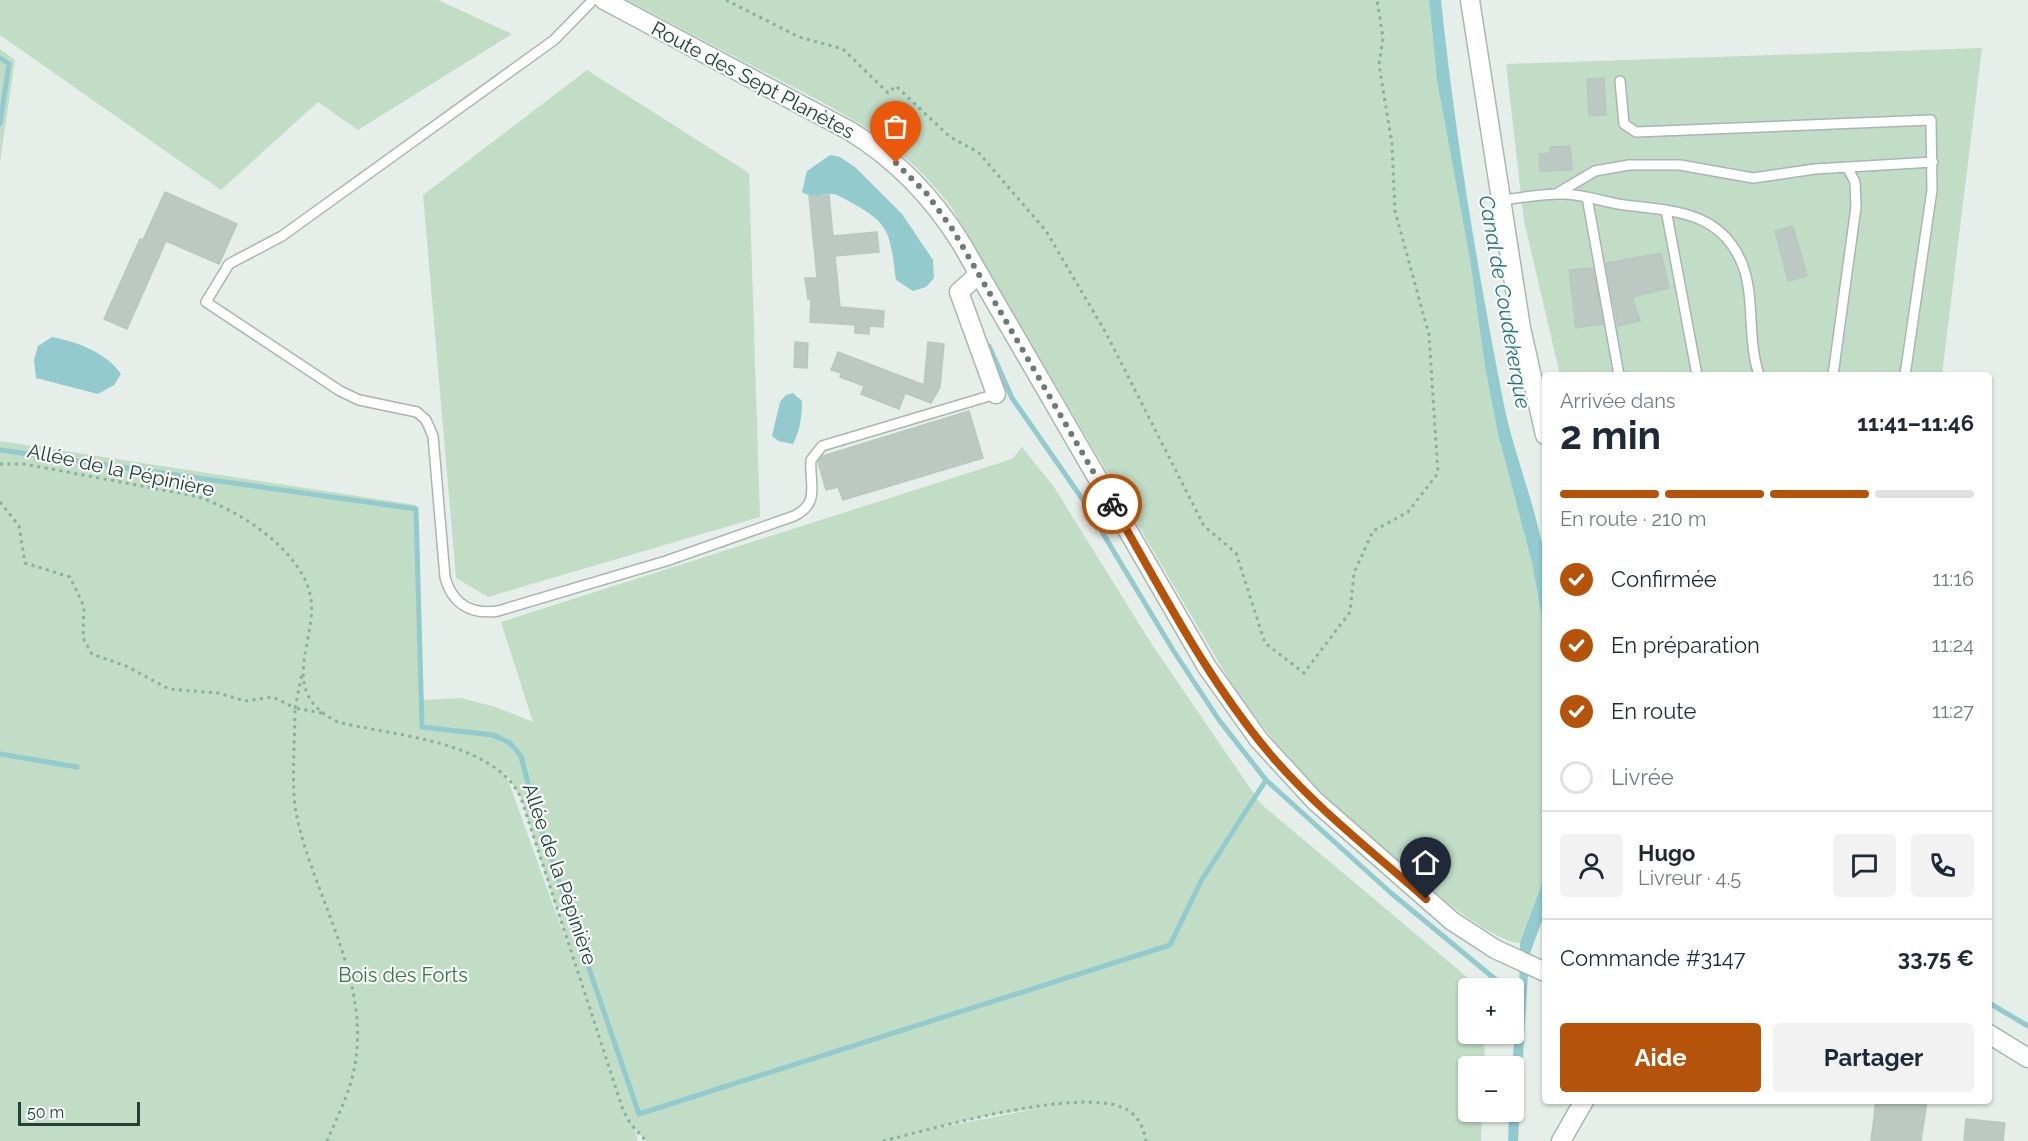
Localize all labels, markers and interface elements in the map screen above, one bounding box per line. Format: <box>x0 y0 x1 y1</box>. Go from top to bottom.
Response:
street label: Route des Sept Planètes <box>647 16 859 144</box>
pin <box>870 101 921 163</box>
icon: bag <box>879 110 912 143</box>
water label: Canal de Coudekerque <box>1474 193 1536 411</box>
text: Arrivée dans <box>1560 389 1675 413</box>
text: 11:41–11:46 <box>1857 410 1974 436</box>
text: 2 min <box>1560 412 1661 458</box>
street label: Allée de la Pépinière <box>25 438 217 502</box>
courier <box>1082 474 1142 534</box>
icon: bike <box>1096 488 1129 521</box>
text: En route · 210 m <box>1560 507 1706 531</box>
icon: check <box>1560 563 1593 596</box>
text: Confirmée <box>1611 566 1717 592</box>
text: 11:16 <box>1933 567 1974 591</box>
icon: check <box>1560 629 1593 662</box>
text: En préparation <box>1611 632 1760 658</box>
text: 11:24 <box>1932 633 1974 657</box>
icon: check <box>1560 695 1593 728</box>
text: En route <box>1611 698 1696 724</box>
text: 11:27 <box>1932 699 1974 723</box>
text: Livrée <box>1611 764 1674 790</box>
street label: Allée de la Pépinière <box>518 780 602 968</box>
button: person <box>1560 834 1623 897</box>
button: chat <box>1833 834 1896 897</box>
button: phone <box>1911 834 1974 897</box>
pin <box>1400 837 1451 899</box>
text: Hugo <box>1638 840 1695 866</box>
icon: home <box>1409 846 1442 879</box>
text: Livreur · 4.5 <box>1638 866 1741 890</box>
text: Commande #3147 <box>1560 945 1745 971</box>
text: 33.75 € <box>1898 945 1974 971</box>
park label: Bois des Forts <box>338 963 468 987</box>
map controls <box>1458 978 1524 1122</box>
button: + <box>1458 978 1524 1044</box>
button: Aide <box>1560 1023 1761 1092</box>
button: Partager <box>1773 1023 1974 1092</box>
button: − <box>1458 1056 1524 1122</box>
scale bar <box>18 1099 140 1126</box>
text: 50 m <box>27 1103 64 1122</box>

